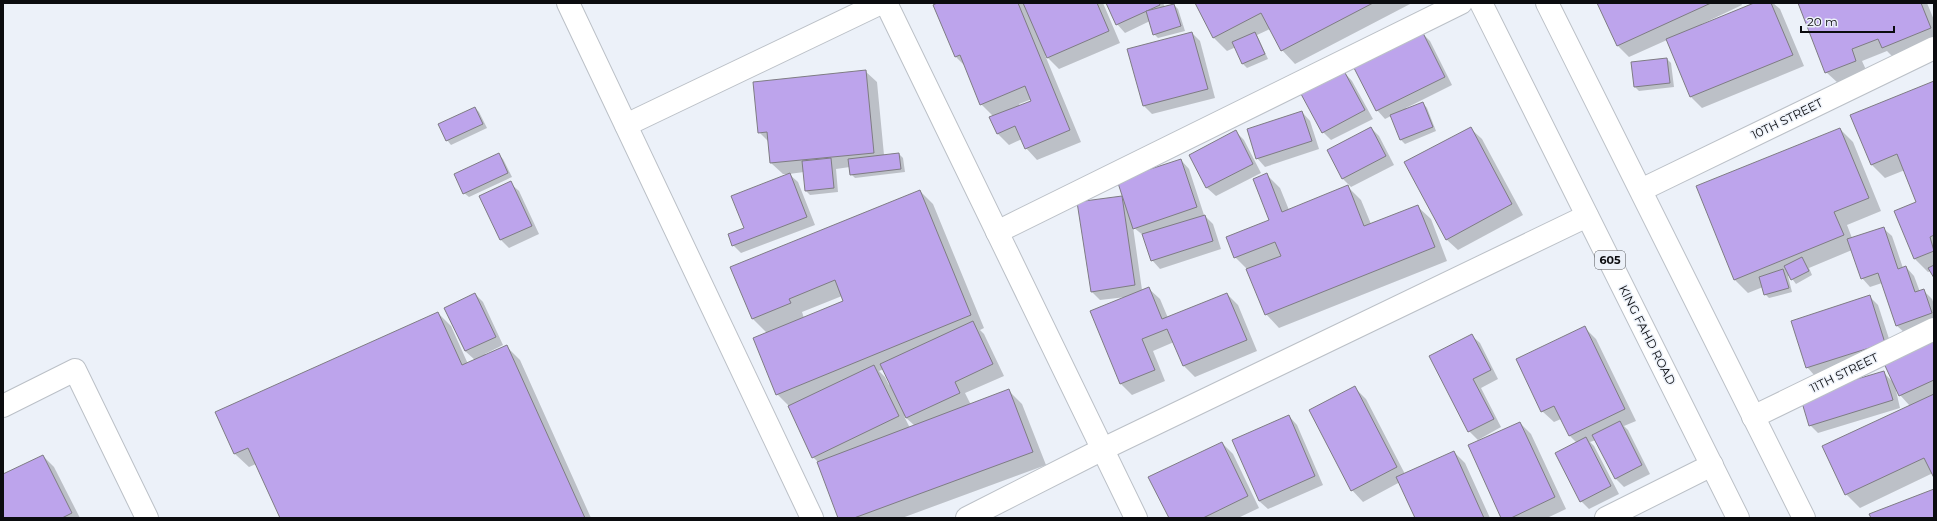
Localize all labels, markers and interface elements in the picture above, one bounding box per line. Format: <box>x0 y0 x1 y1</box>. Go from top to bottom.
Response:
scale bar <box>1801 8 1894 34</box>
text: 20 m <box>1807 14 1838 29</box>
street label: 10TH STREET <box>1749 95 1825 142</box>
road number: 605 <box>1595 251 1625 269</box>
street label: KING FAHD ROAD <box>1616 282 1679 387</box>
street label: 11TH STREET <box>1807 349 1881 396</box>

